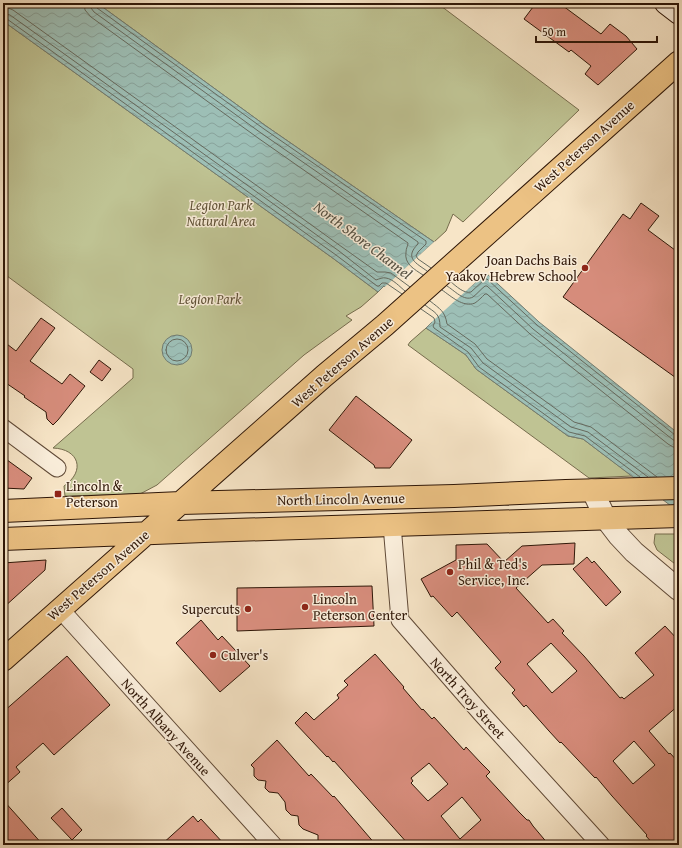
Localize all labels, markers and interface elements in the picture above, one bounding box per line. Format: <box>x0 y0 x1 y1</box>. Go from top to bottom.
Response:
scale bar <box>536 18 657 44</box>
text: 50 m <box>542 23 566 40</box>
street label: West Peterson Avenue <box>529 95 639 197</box>
park label: Legion Park Natural Area <box>186 195 256 231</box>
water label: North Shore Channel <box>309 196 417 284</box>
place label: Joan Dachs Bais Yaakov Hebrew School <box>445 250 577 286</box>
marker: Joan Dachs Bais Yaakov Hebrew School <box>580 263 590 273</box>
park label: Legion Park <box>178 289 242 309</box>
street label: West Peterson Avenue <box>287 312 398 412</box>
place label: Lincoln & Peterson <box>66 476 123 512</box>
street label: North Lincoln Avenue <box>277 488 406 510</box>
marker: Lincoln & Peterson <box>53 489 63 499</box>
street label: West Peterson Avenue <box>43 525 154 625</box>
place label: Phil & Ted's Service, Inc. <box>458 554 529 590</box>
marker: Phil & Ted's Service, Inc. <box>445 567 455 577</box>
place label: Lincoln Peterson Center <box>313 589 408 625</box>
place label: Supercuts <box>182 599 240 619</box>
marker: Lincoln Peterson Center <box>300 602 310 612</box>
marker: Supercuts <box>243 604 253 614</box>
place label: Culver's <box>221 645 268 665</box>
marker: Culver's <box>208 650 218 660</box>
street label: North Troy Street <box>426 653 510 743</box>
street label: North Albany Avenue <box>117 674 216 781</box>

